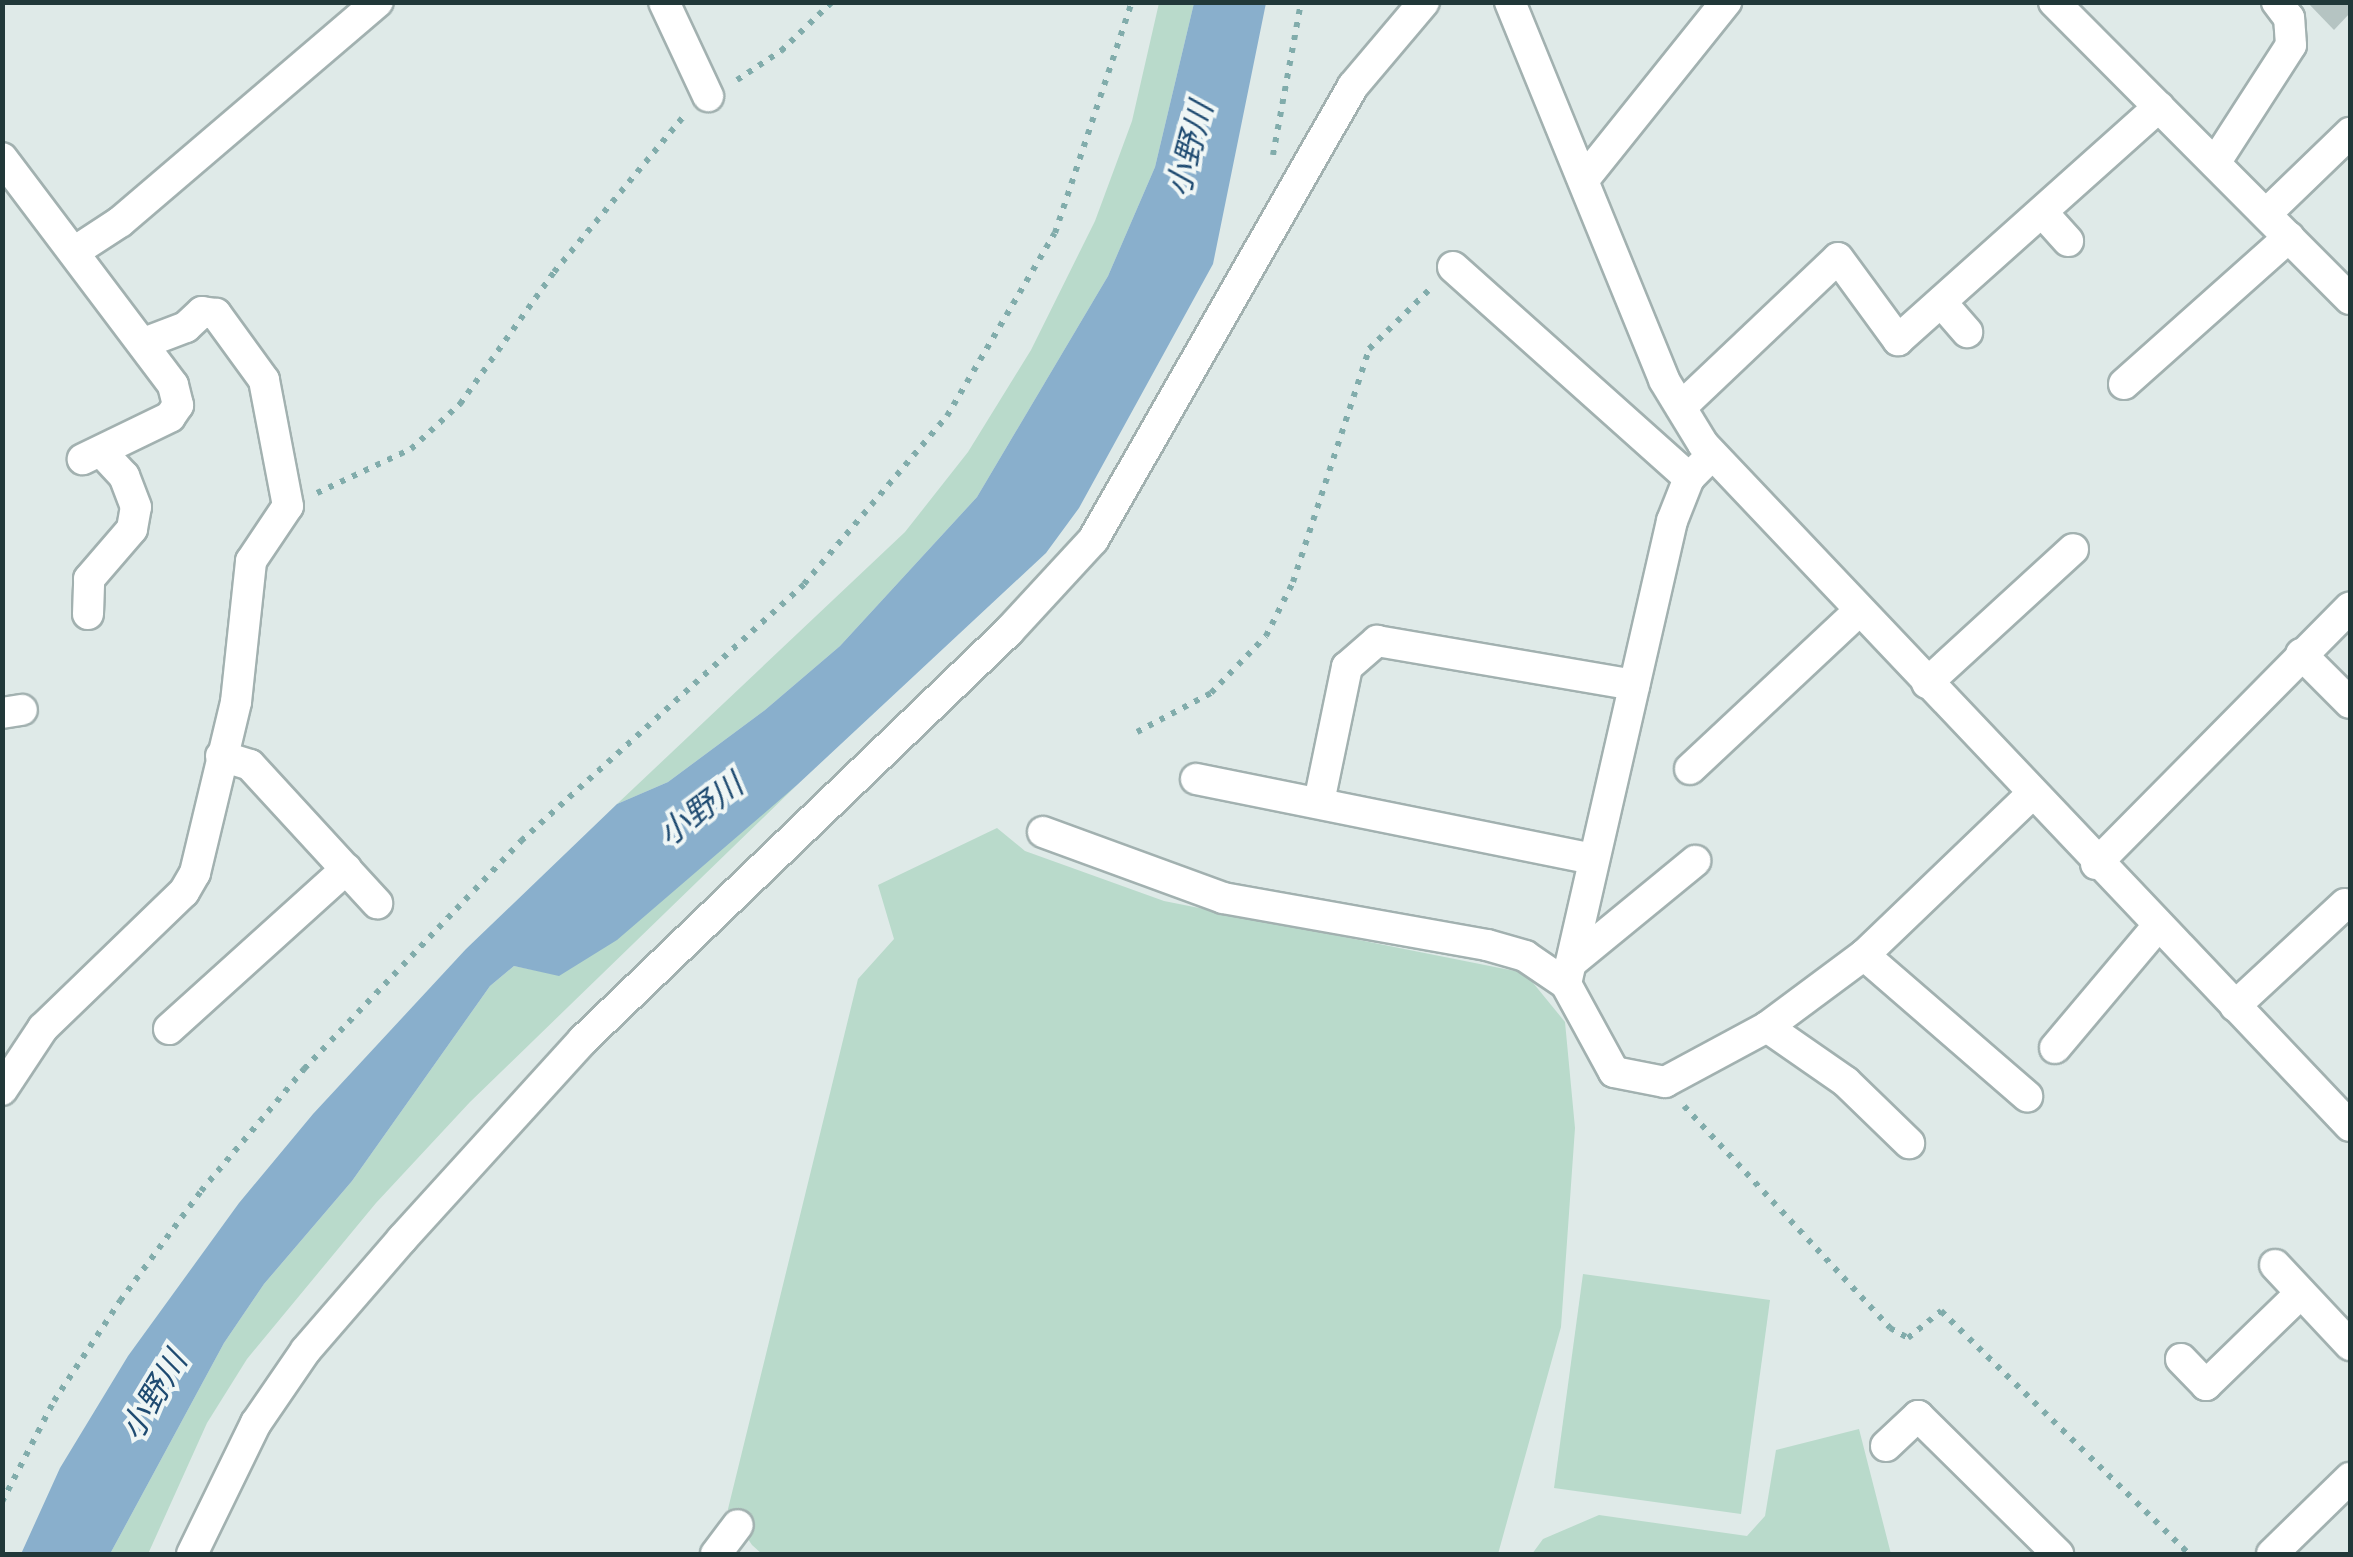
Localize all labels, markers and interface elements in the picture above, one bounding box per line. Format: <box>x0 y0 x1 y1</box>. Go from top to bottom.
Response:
water label: 小野川 <box>1158 98 1220 200</box>
water label: 小野川 <box>650 765 750 853</box>
water label: 小野川 <box>112 1344 194 1446</box>

